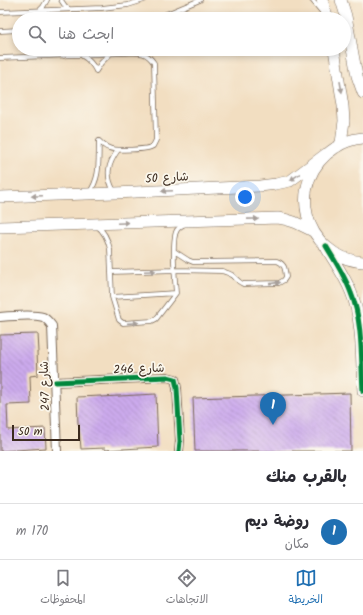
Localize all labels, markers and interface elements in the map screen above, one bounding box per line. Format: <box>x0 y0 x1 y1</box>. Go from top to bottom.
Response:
search box <box>12 12 351 56</box>
icon: search <box>26 23 48 45</box>
text: ابحث هنا <box>58 23 114 47</box>
one-way arrow <box>338 81 344 93</box>
street label: شارع 50 <box>145 167 189 189</box>
one-way arrow <box>290 173 300 181</box>
one-way arrow <box>161 187 173 194</box>
your location <box>235 187 255 207</box>
one-way arrow <box>30 193 43 199</box>
one-way arrow <box>247 215 259 222</box>
one-way arrow <box>117 220 130 226</box>
one-way arrow <box>144 268 157 274</box>
one-way arrow <box>269 280 281 286</box>
one-way arrow <box>127 319 139 326</box>
street label: شارع 246 <box>113 359 165 379</box>
street label: شارع 247 <box>35 361 55 411</box>
pin: 1 <box>260 392 286 425</box>
scale bar <box>12 423 80 442</box>
text: 50 m <box>18 423 43 441</box>
text: بالقرب منك <box>266 464 347 491</box>
text: روضة ديم <box>245 510 309 534</box>
text: 170 m <box>16 521 48 542</box>
text: 1 <box>332 521 336 542</box>
text: مكان <box>285 534 309 555</box>
tab: المحفوظات <box>40 567 85 609</box>
tab: الاتجاهات <box>166 567 208 609</box>
tab: الخريطة <box>289 567 323 609</box>

